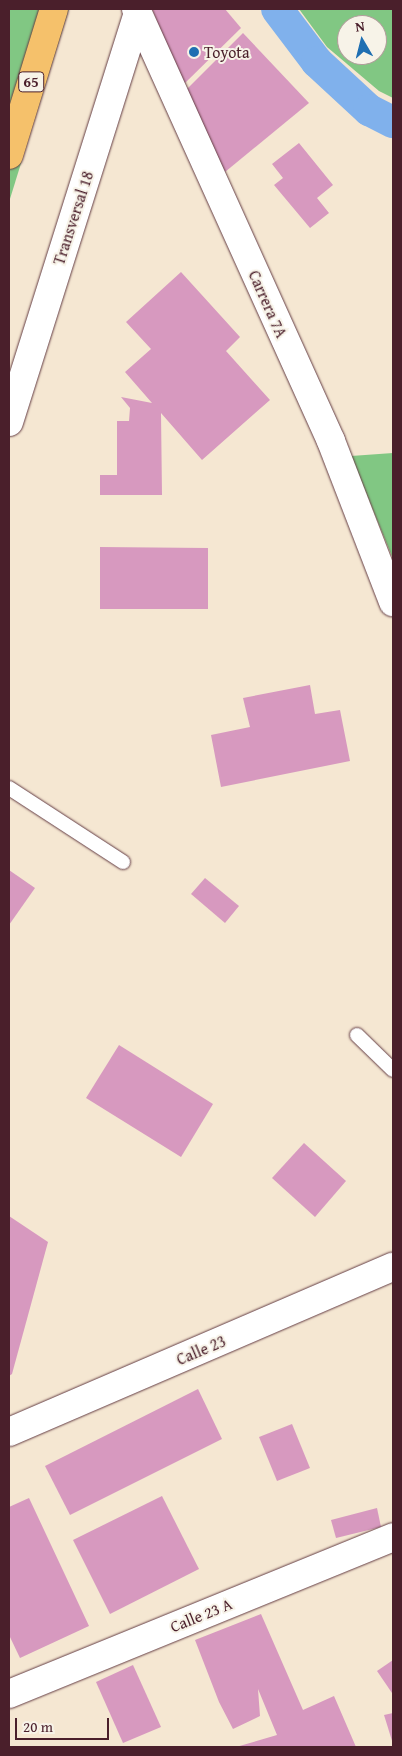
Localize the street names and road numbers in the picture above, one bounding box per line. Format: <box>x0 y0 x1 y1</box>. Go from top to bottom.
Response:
road number: 65 <box>17 70 45 94</box>
street label: Transversal 18 <box>49 169 97 267</box>
street label: Carrera 7A <box>245 267 291 341</box>
street label: Calle 23 <box>173 1331 229 1369</box>
street label: Calle 23 A <box>167 1594 235 1636</box>

